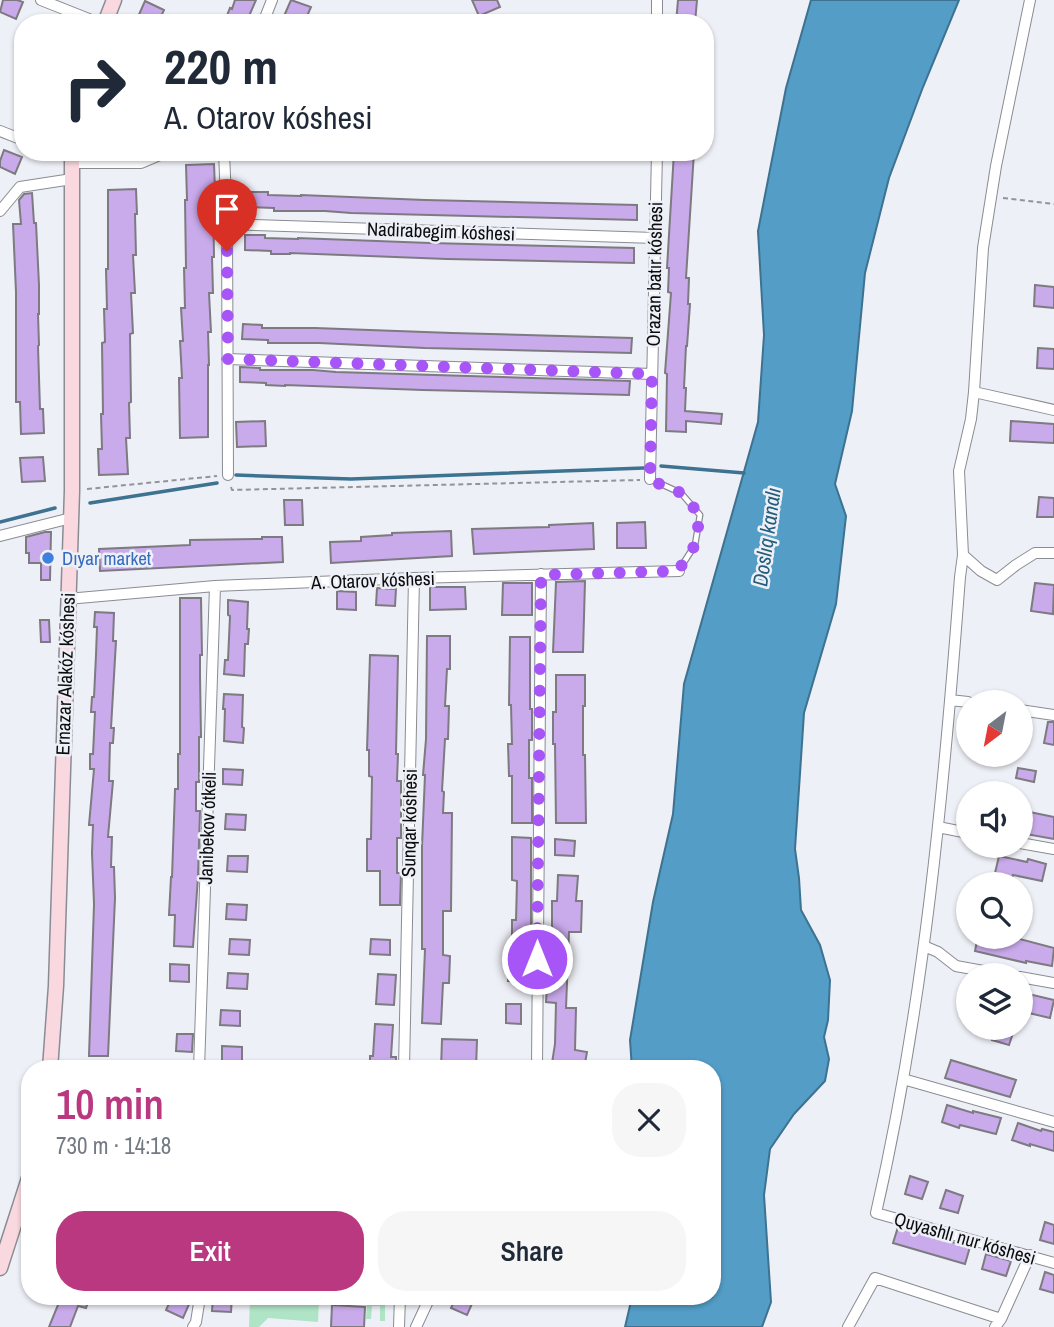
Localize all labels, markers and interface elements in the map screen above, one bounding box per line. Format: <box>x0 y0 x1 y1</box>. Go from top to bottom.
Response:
text: 220 m <box>164 33 278 99</box>
icon: right <box>49 42 140 133</box>
text: A. Otarov kóshesi <box>164 96 373 139</box>
pin <box>197 179 257 251</box>
icon: arrive <box>208 190 246 228</box>
street label: Orazan batır kóshesi <box>640 201 668 347</box>
street label: Nadirabegim kóshesi <box>367 215 515 247</box>
water label: Doslıq kanalı <box>745 485 788 588</box>
place label: Dıyar market <box>62 545 152 571</box>
marker: Dıyar market <box>40 550 56 566</box>
street label: A. Otarov kóshesi <box>310 565 435 595</box>
street label: Ernazar Alakóz kóshesi <box>49 592 81 756</box>
north arrow <box>956 690 1032 766</box>
map controls <box>956 690 1033 1040</box>
street label: Sunqar kóshesi <box>395 769 423 877</box>
street label: Janibekov ótkeli <box>192 771 222 885</box>
button: sound <box>956 781 1033 858</box>
button: search <box>956 872 1033 949</box>
position arrow <box>500 922 574 996</box>
button: layers <box>956 963 1033 1040</box>
text: 10 min <box>56 1076 164 1132</box>
button: close <box>612 1083 686 1157</box>
text: 730 m · 14:18 <box>56 1130 171 1161</box>
street label: Quyashlı nur kóshesi <box>891 1205 1039 1271</box>
button: Exit <box>56 1211 364 1291</box>
button: Share <box>378 1211 686 1291</box>

